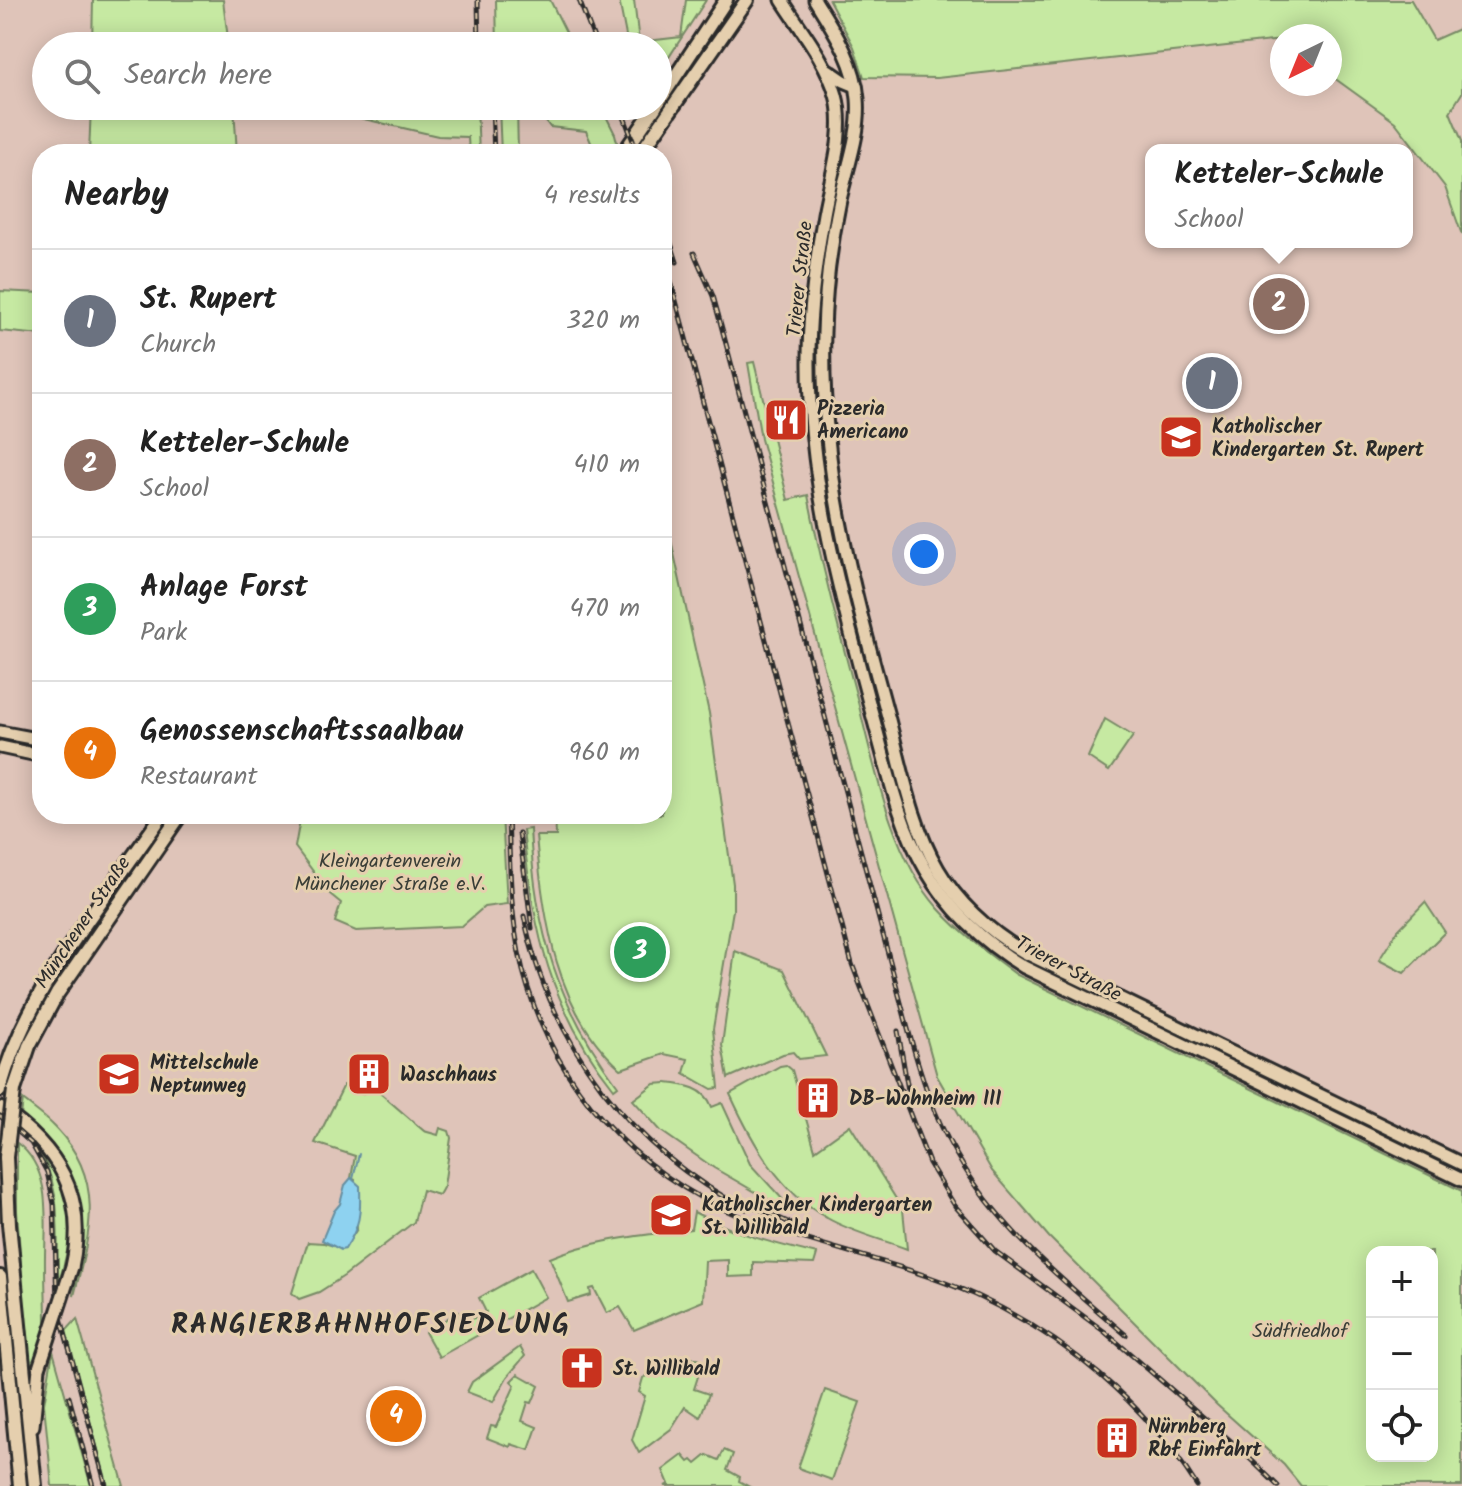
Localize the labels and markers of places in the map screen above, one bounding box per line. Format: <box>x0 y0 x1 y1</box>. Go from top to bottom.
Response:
pin: 2 <box>1253 274 1305 334</box>
pin: 1 <box>1186 353 1238 413</box>
place label: Pizzeria Americano <box>817 394 908 449</box>
restaurant icon: Pizzeria Americano <box>762 396 810 444</box>
place label: Katholischer Kindergarten St. Rupert <box>1212 412 1425 467</box>
school or university icon: Katholischer Kindergarten St. Rupert <box>1157 413 1205 461</box>
pin: 3 <box>614 922 666 982</box>
place label: Mittelschule Neptunweg <box>150 1048 259 1103</box>
school or university icon: Mittelschule Neptunweg <box>95 1050 143 1098</box>
building icon: Waschhaus <box>345 1050 393 1098</box>
place label: Waschhaus <box>400 1060 497 1092</box>
building icon: DB-Wohnheim III <box>794 1074 842 1122</box>
place label: DB-Wohnheim III <box>849 1084 1001 1116</box>
place label: Katholischer Kindergarten St. Willibald <box>702 1190 932 1245</box>
school or university icon: Katholischer Kindergarten St. Willibald <box>647 1191 695 1239</box>
church icon: St. Willibald <box>558 1344 606 1392</box>
place label: St. Willibald <box>613 1354 721 1386</box>
pin: 4 <box>370 1386 422 1446</box>
place label: Nürnberg Rbf Einfahrt <box>1148 1412 1262 1467</box>
building icon: Nürnberg Rbf Einfahrt <box>1093 1414 1141 1462</box>

